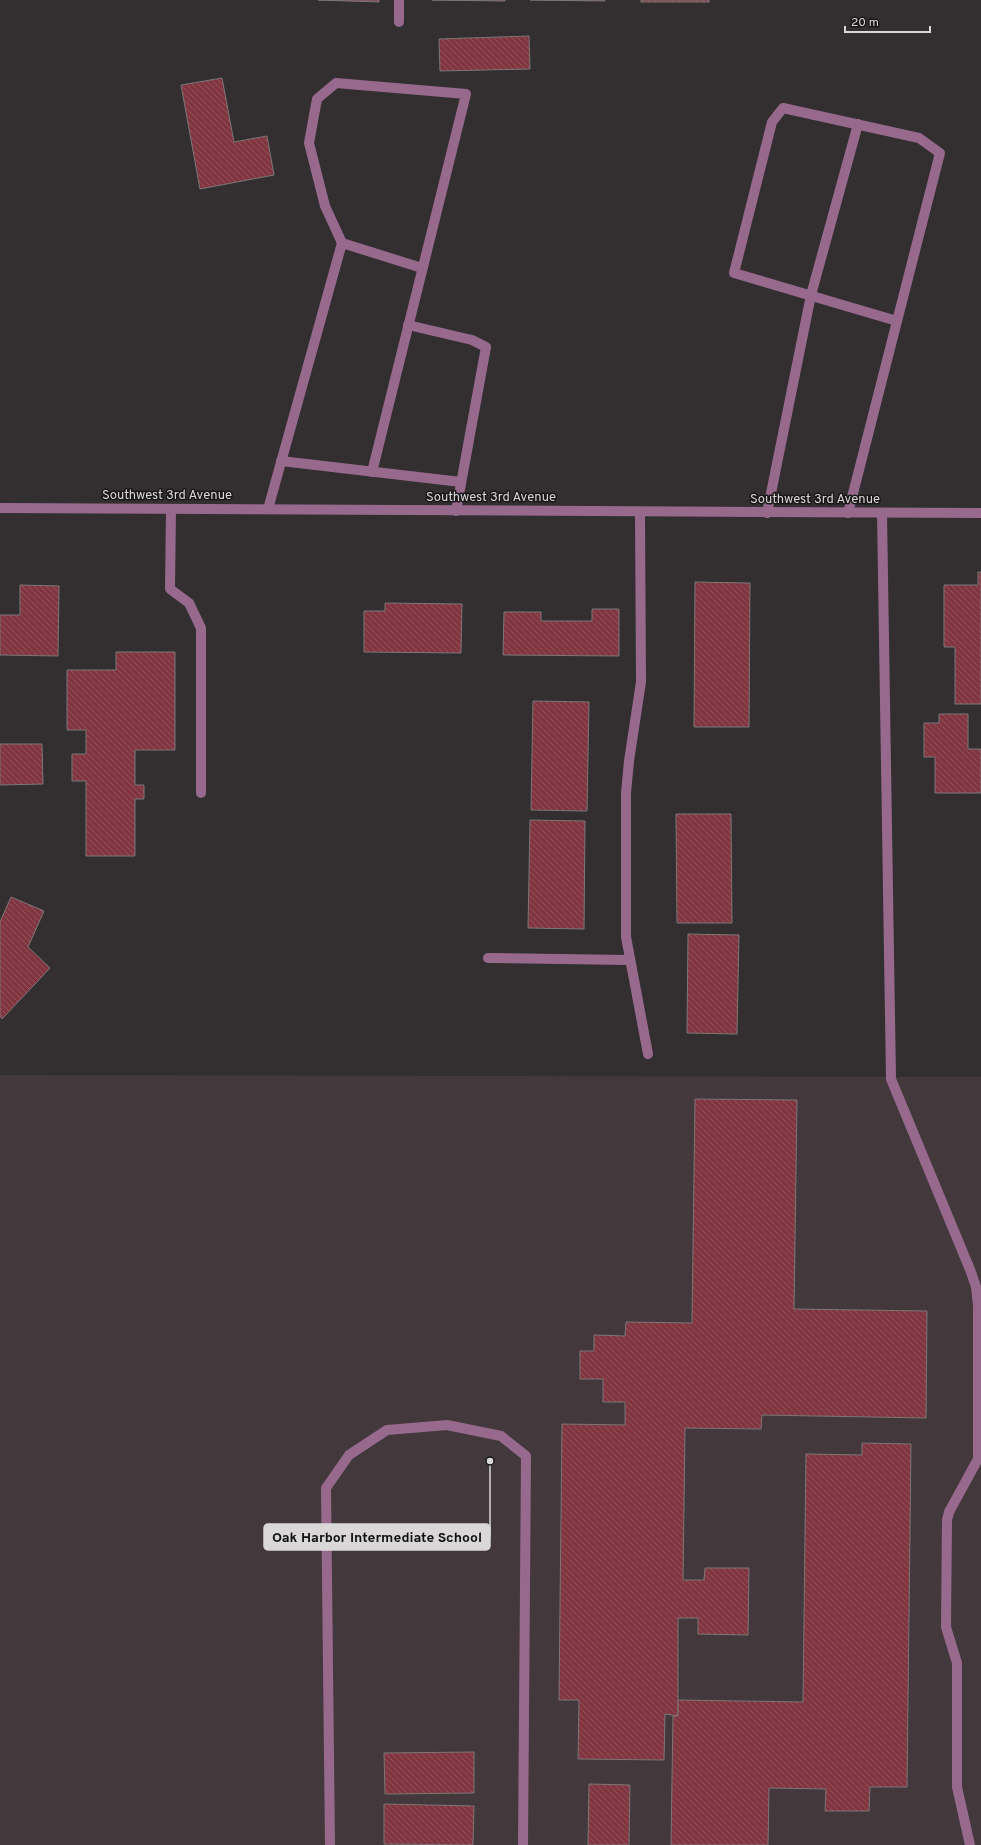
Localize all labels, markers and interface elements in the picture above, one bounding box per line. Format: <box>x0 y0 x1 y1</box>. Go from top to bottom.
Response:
scale bar <box>845 8 930 34</box>
text: 20 m <box>851 15 879 31</box>
street label: Southwest 3rd Avenue <box>102 488 232 504</box>
street label: Southwest 3rd Avenue <box>426 490 556 506</box>
street label: Southwest 3rd Avenue <box>750 492 880 508</box>
callout: Oak Harbor Intermediate School <box>264 1524 490 1550</box>
text: Oak Harbor Intermediate School <box>272 1530 482 1547</box>

